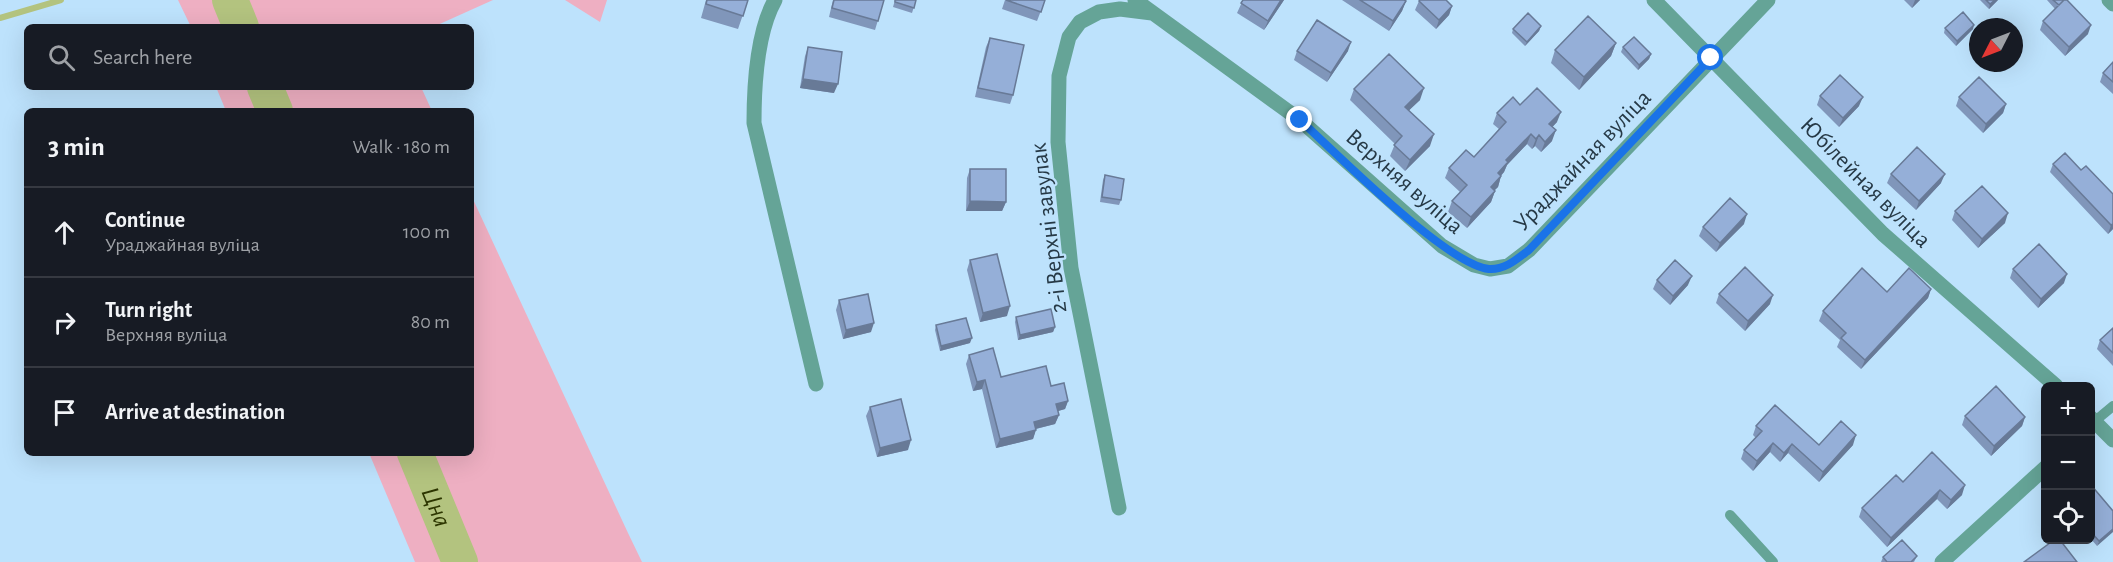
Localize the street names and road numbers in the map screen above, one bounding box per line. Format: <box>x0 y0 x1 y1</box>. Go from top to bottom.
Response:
street label: Ураджайная вуліца <box>1510 86 1656 236</box>
street label: Юбілейная вуліца <box>1795 113 1935 253</box>
street label: Верхняя вуліца <box>1341 125 1468 239</box>
street label: 2-і Верхні завулак <box>1027 141 1071 314</box>

